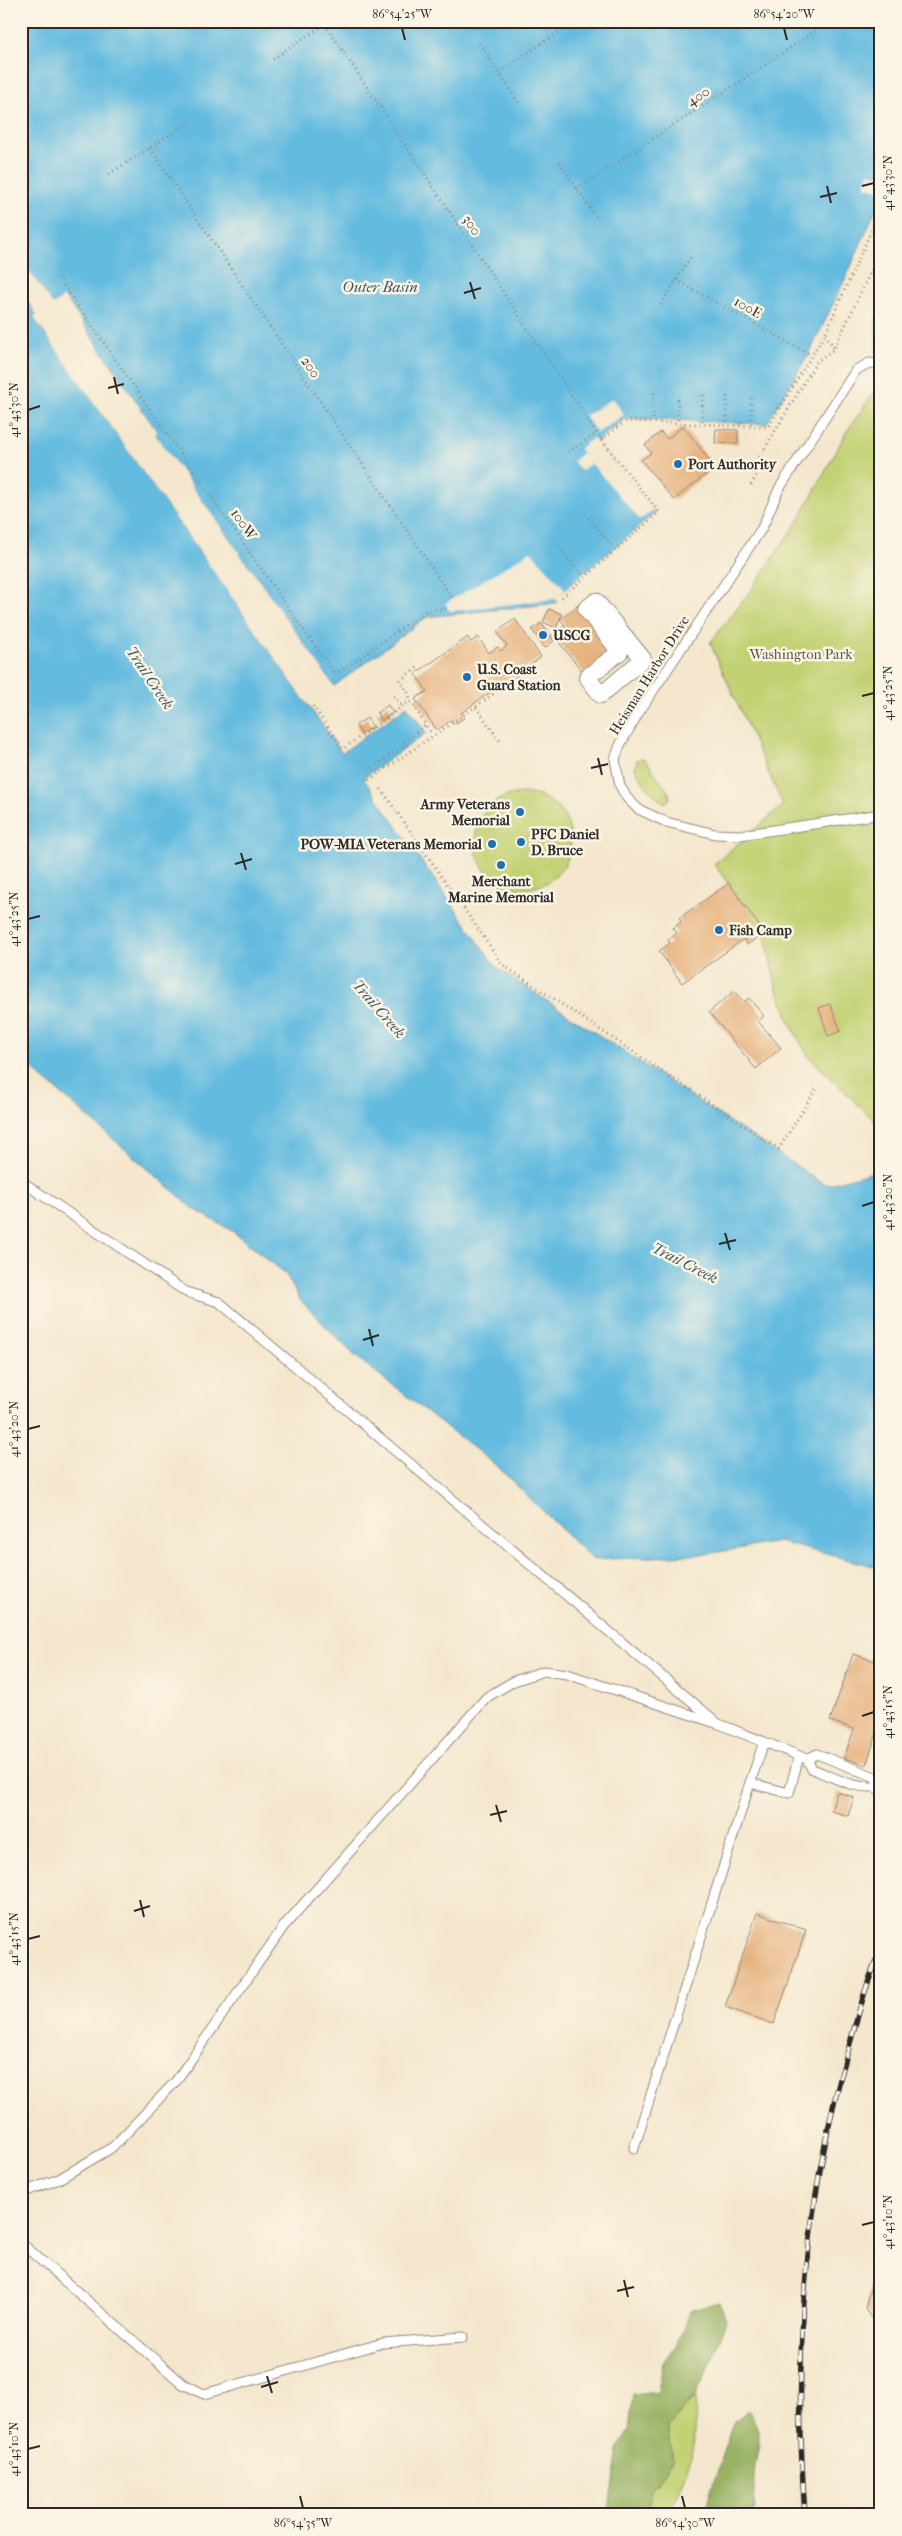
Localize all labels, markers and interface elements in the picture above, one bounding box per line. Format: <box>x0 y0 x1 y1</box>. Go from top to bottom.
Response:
text: 86°54'25"W <box>372 7 433 21</box>
text: 86°54'20"W <box>754 7 816 21</box>
street label: 400 <box>684 83 713 110</box>
text: 41°43'30"N <box>881 155 895 211</box>
street label: 300 <box>459 212 485 239</box>
water label: Outer Basin <box>342 278 418 296</box>
street label: 100E <box>731 293 765 322</box>
street label: 200 <box>297 353 324 381</box>
text: 41°43'30"N <box>7 382 21 438</box>
place label: Port Authority <box>688 456 778 473</box>
marker: Port Authority <box>672 458 684 470</box>
street label: 100W <box>227 505 261 544</box>
street label: Heisman Harbor Drive <box>606 612 693 738</box>
place label: USCG <box>552 627 591 644</box>
marker: USCG <box>537 629 549 641</box>
water label: Trail Creek <box>123 643 178 713</box>
park label: Washington Park <box>748 646 853 663</box>
place label: U.S. Coast Guard Station <box>476 661 561 694</box>
text: 41°43'25"N <box>881 665 895 721</box>
marker: U.S. Coast Guard Station <box>461 671 473 683</box>
place label: Army Veterans Memorial <box>419 796 511 829</box>
marker: Army Veterans Memorial <box>514 806 526 818</box>
place label: PFC Daniel D. Bruce <box>531 826 600 859</box>
place label: POW-MIA Veterans Memorial <box>301 836 482 853</box>
marker: PFC Daniel D. Bruce <box>515 836 527 848</box>
marker: POW-MIA Veterans Memorial <box>486 838 498 850</box>
marker: Merchant Marine Memorial <box>495 859 507 871</box>
place label: Merchant Marine Memorial <box>447 873 554 906</box>
text: 41°43'25"N <box>7 891 21 947</box>
place label: Fish Camp <box>728 922 792 939</box>
marker: Fish Camp <box>713 924 725 936</box>
water label: Trail Creek <box>349 976 409 1042</box>
text: 41°43'20"N <box>881 1174 895 1230</box>
water label: Trail Creek <box>649 1239 721 1287</box>
text: 41°43'20"N <box>7 1401 21 1457</box>
text: 41°43'15"N <box>881 1685 895 1739</box>
text: 41°43'15"N <box>7 1912 21 1966</box>
text: 41°43'10"N <box>881 2195 895 2249</box>
text: 41°43'10"N <box>7 2422 21 2476</box>
text: 86°54'35"W <box>274 2516 333 2530</box>
text: 86°54'30"W <box>655 2516 716 2530</box>

